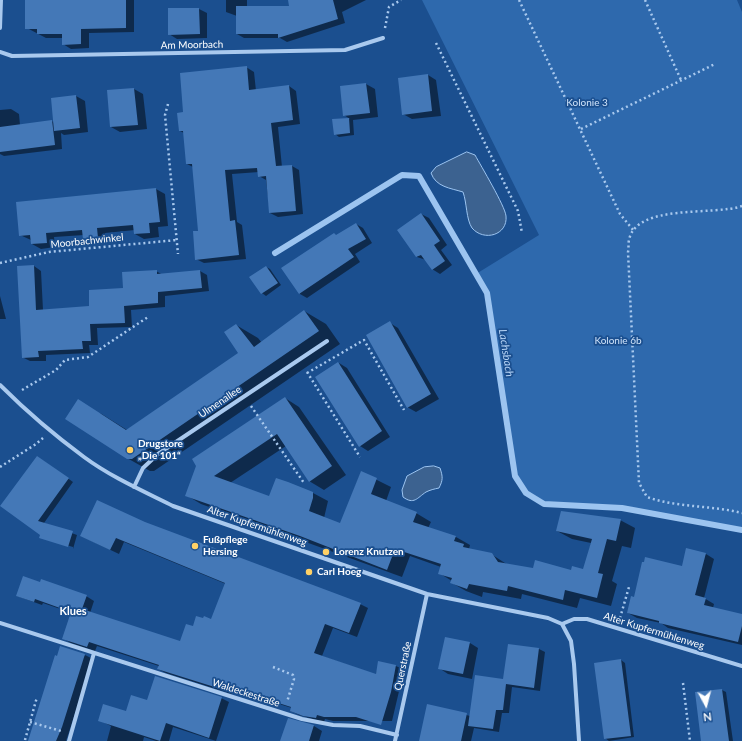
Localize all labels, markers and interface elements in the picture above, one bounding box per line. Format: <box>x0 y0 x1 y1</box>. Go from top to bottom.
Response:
street label: Am Moorbach <box>161 38 223 52</box>
park label: Kolonie 3 <box>566 97 608 109</box>
street label: Moorbachwinkel <box>50 231 124 251</box>
water label: Lachsbach <box>496 328 516 378</box>
park label: Kolonie 6b <box>594 335 642 347</box>
street label: Ulmenallee <box>196 383 244 421</box>
place label: Drugstore „Die 101“ <box>138 438 183 462</box>
marker: Drugstore „Die 101“ <box>125 445 135 455</box>
street label: Alter Kupfermühlenweg <box>206 503 308 549</box>
place label: Fußpflege Hersing <box>203 534 248 558</box>
marker: Fußpflege Hersing <box>190 541 200 551</box>
place label: Lorenz Knutzen <box>334 546 404 558</box>
marker: Lorenz Knutzen <box>321 547 331 557</box>
place label: Carl Hoeg <box>317 566 361 578</box>
marker: Carl Hoeg <box>304 567 314 577</box>
district label: Klues <box>59 604 87 618</box>
street label: Alter Kupfermühlenweg <box>602 610 706 652</box>
street label: Querstraße <box>392 640 414 692</box>
street label: Waldeckestraße <box>211 676 281 710</box>
north arrow <box>686 685 726 725</box>
text: N <box>703 710 713 724</box>

